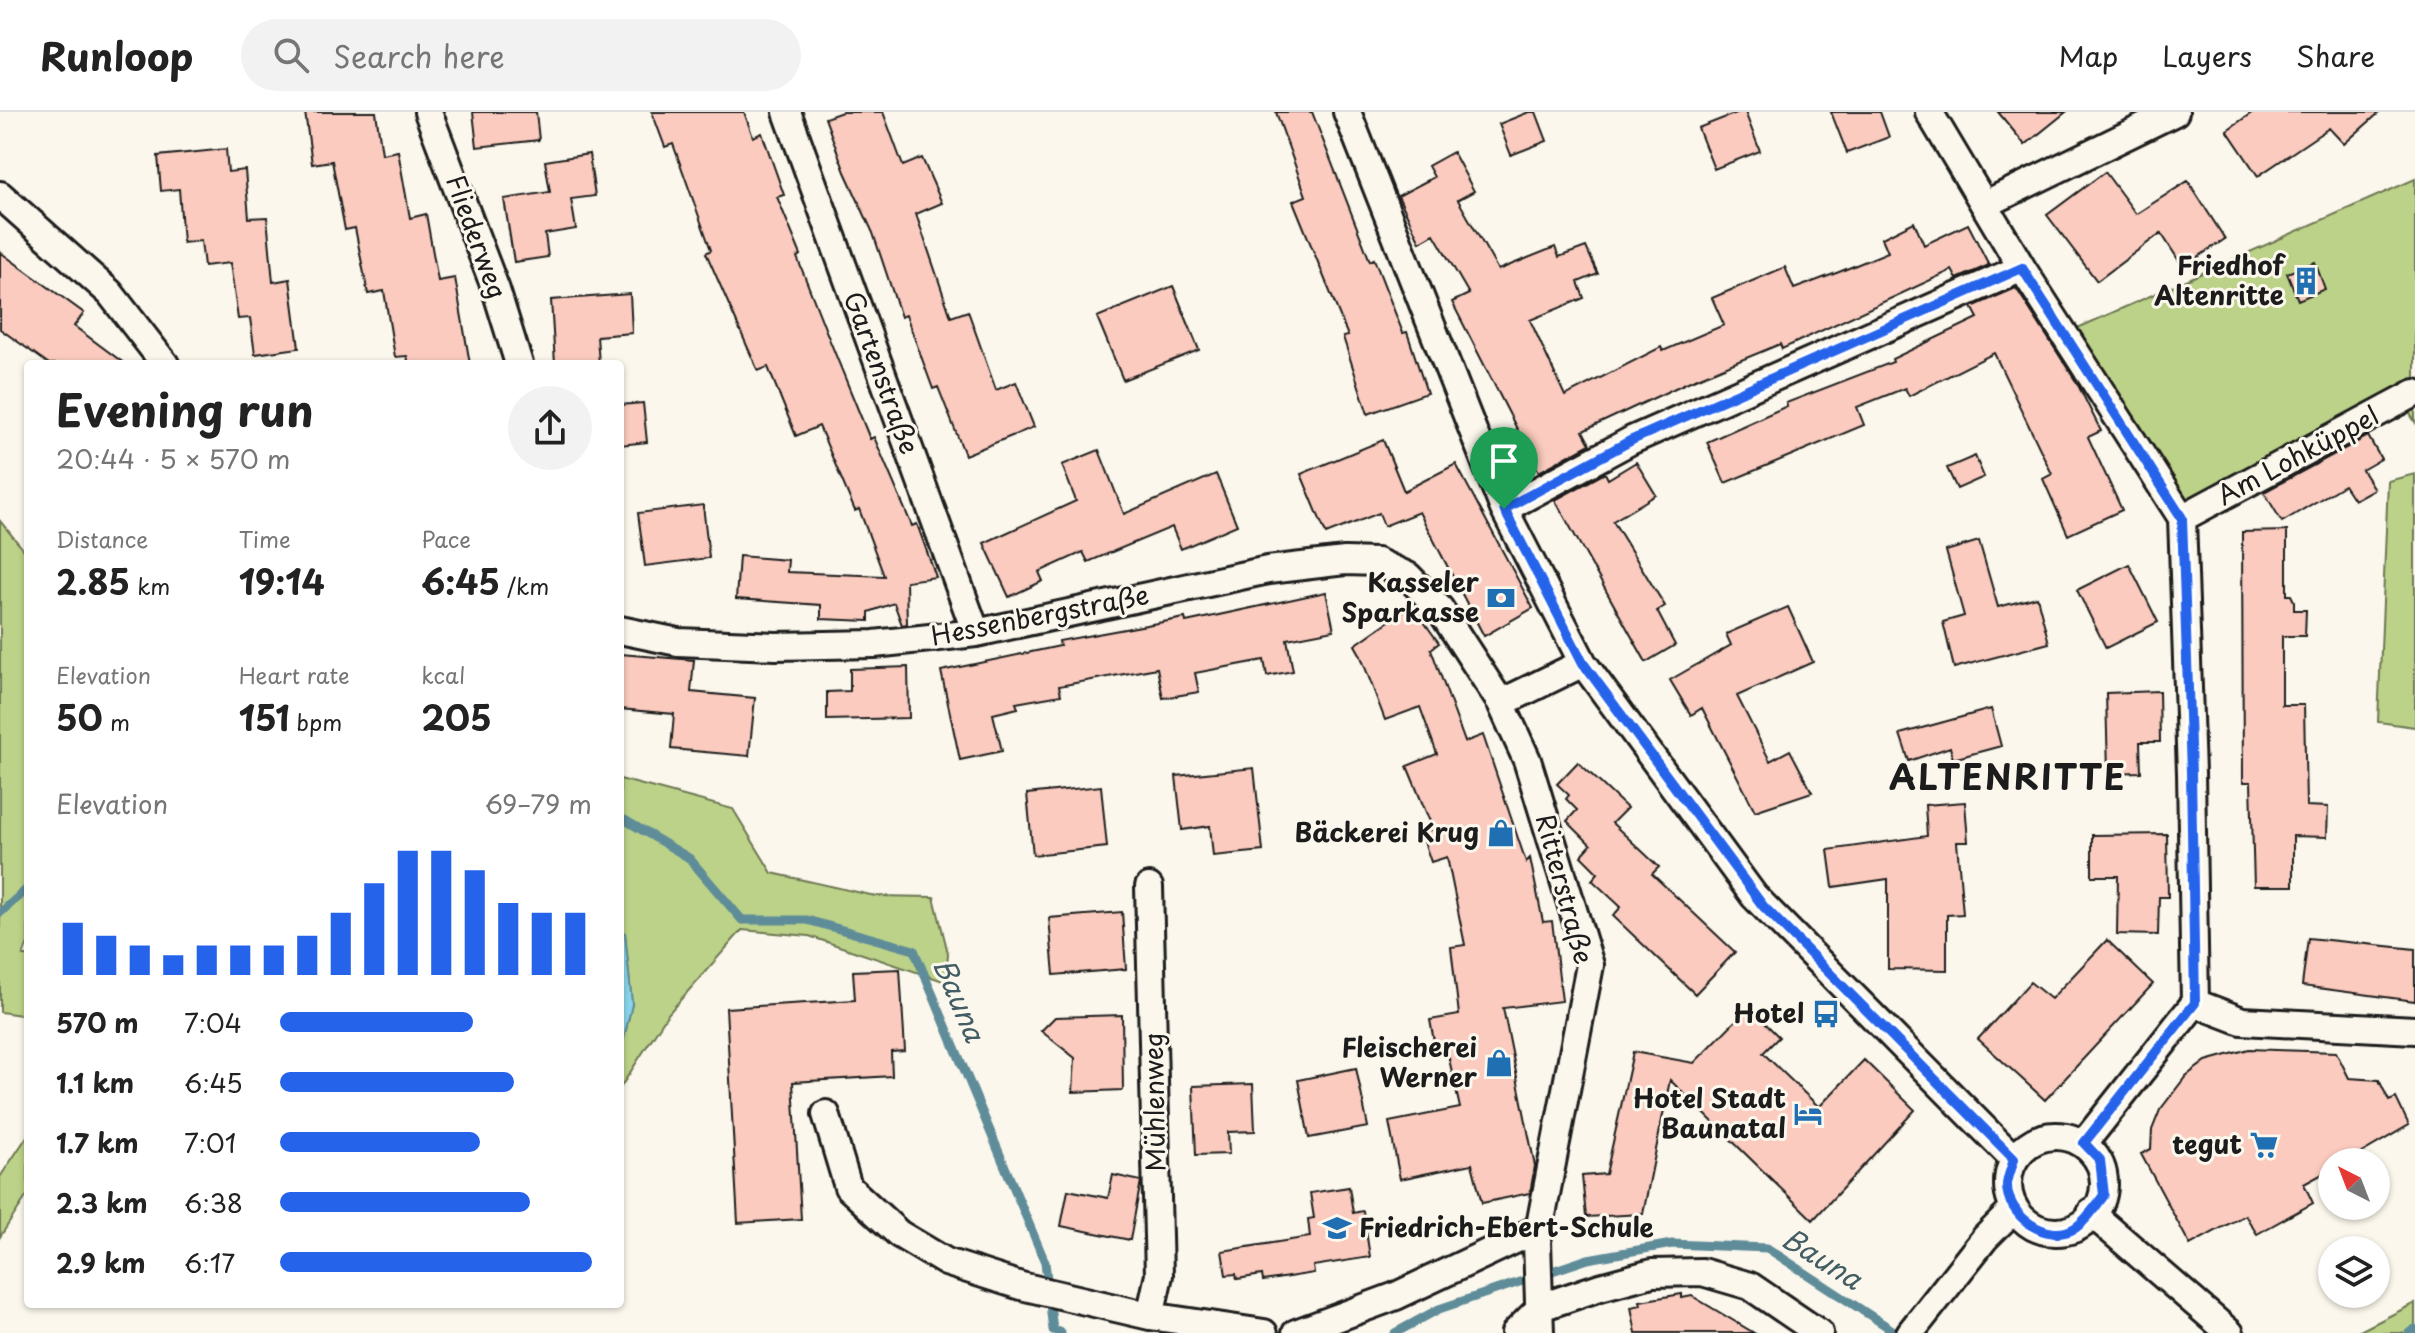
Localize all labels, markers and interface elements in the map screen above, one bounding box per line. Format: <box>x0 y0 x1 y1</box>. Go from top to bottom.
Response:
search box <box>241 19 801 91</box>
text: Runloop <box>40 27 193 84</box>
icon: search <box>269 33 313 77</box>
text: Search here <box>333 33 505 78</box>
text: Map <box>2058 34 2118 77</box>
text: Layers <box>2162 34 2252 77</box>
text: Share <box>2296 34 2375 77</box>
street label: Fliederweg <box>437 169 518 304</box>
place label: Friedhof Altenritte <box>2154 245 2286 314</box>
building icon: Friedhof Altenritte <box>2291 266 2321 296</box>
street label: Gartenstraße <box>835 286 930 459</box>
text: Evening run <box>56 376 314 442</box>
button: share <box>508 386 592 470</box>
street label: Am Lohküppel <box>2209 396 2385 514</box>
pin <box>1470 427 1538 509</box>
text: 20:44 · 5 × 570 m <box>56 439 290 478</box>
icon: arrive <box>1482 439 1526 483</box>
text: Distance <box>56 522 148 555</box>
text: Time <box>239 522 291 555</box>
text: Pace <box>421 522 471 555</box>
text: 2.85 <box>56 555 130 607</box>
text: 19:14 <box>239 555 325 607</box>
text: 6:45 <box>421 555 500 607</box>
place label: Kasseler Sparkasse <box>1342 562 1480 631</box>
text: km <box>130 569 170 602</box>
text: /km <box>500 569 549 602</box>
street label: Hessenbergstraße <box>927 574 1152 655</box>
bank icon: Kasseler Sparkasse <box>1486 583 1516 613</box>
text: Elevation <box>56 658 151 691</box>
text: Heart rate <box>239 658 350 691</box>
text: kcal <box>421 658 465 691</box>
text: 50 <box>56 691 103 743</box>
text: 151 <box>239 691 289 743</box>
text: 205 <box>421 691 492 743</box>
text: m <box>103 705 130 738</box>
text: bpm <box>289 705 342 738</box>
district label: ALTENRITTE <box>1889 750 2127 802</box>
text: Elevation <box>56 784 168 823</box>
text: 69–79 m <box>485 784 592 823</box>
street label: Ritterstraße <box>1527 809 1604 968</box>
place label: Bäckerei Krug <box>1294 812 1479 851</box>
shop icon: Bäckerei Krug <box>1486 818 1516 848</box>
water label: Bauna <box>924 951 997 1049</box>
place label: Hotel <box>1733 993 1804 1032</box>
bus stop icon: Hotel <box>1811 999 1841 1029</box>
text: 570 m <box>56 1003 139 1042</box>
text: 7:04 <box>184 1003 242 1042</box>
place label: Fleischerei Werner <box>1341 1027 1478 1096</box>
street label: Mühlenweg <box>1133 1032 1174 1172</box>
shop icon: Fleischerei Werner <box>1484 1048 1514 1078</box>
text: 1.1 km <box>56 1063 134 1102</box>
text: 6:45 <box>184 1063 243 1102</box>
place label: Hotel Stadt Baunatal <box>1633 1078 1786 1147</box>
hotel icon: Hotel Stadt Baunatal <box>1793 1099 1823 1129</box>
text: 1.7 km <box>56 1123 139 1162</box>
text: 7:01 <box>184 1123 237 1162</box>
place label: tegut <box>2172 1124 2242 1163</box>
supermarket icon: tegut <box>2249 1130 2279 1160</box>
north arrow <box>2318 1148 2390 1220</box>
map controls <box>2318 1148 2390 1308</box>
text: 2.3 km <box>56 1183 148 1222</box>
text: 6:38 <box>184 1183 243 1222</box>
place label: Friedrich-Ebert-Schule <box>1359 1207 1654 1246</box>
school or university icon: Friedrich-Ebert-Schule <box>1322 1213 1352 1243</box>
water label: Bauna <box>1774 1216 1872 1299</box>
button: layers <box>2318 1236 2390 1308</box>
text: 2.9 km <box>56 1243 146 1282</box>
text: 6:17 <box>184 1243 235 1282</box>

